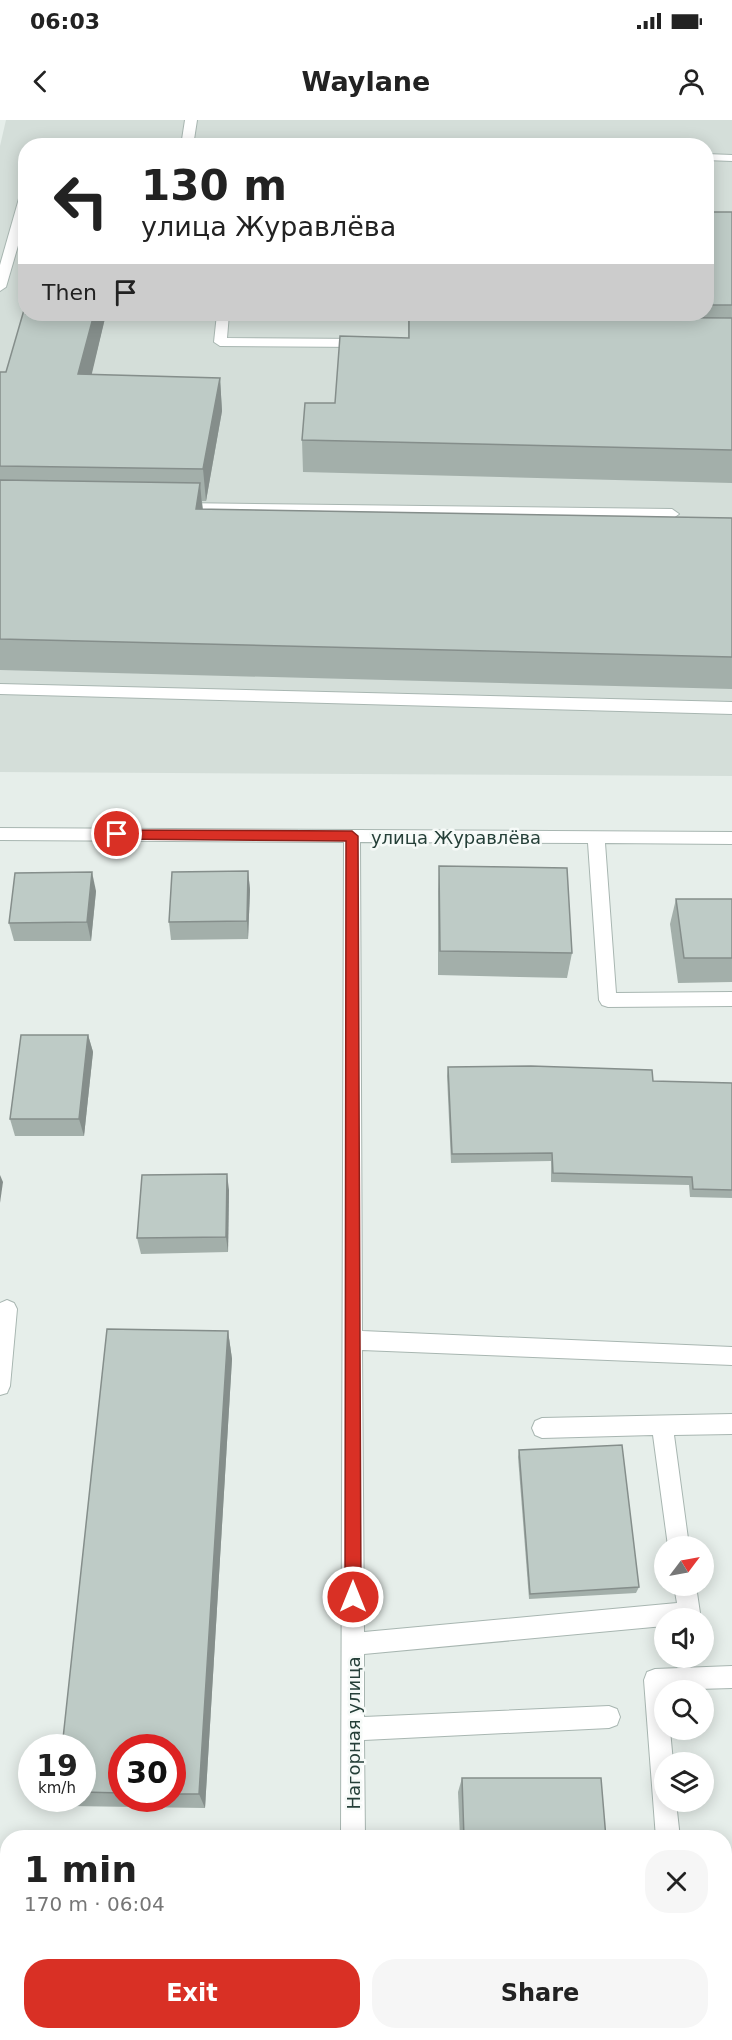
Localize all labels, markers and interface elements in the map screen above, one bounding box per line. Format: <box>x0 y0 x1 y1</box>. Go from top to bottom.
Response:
text: 06:03 <box>30 9 100 34</box>
icon: back <box>24 65 57 98</box>
icon: person <box>675 65 708 98</box>
text: Waylane <box>302 66 430 97</box>
text: 130 m <box>141 161 287 210</box>
icon: left <box>42 162 120 240</box>
text: улица Журавлёва <box>141 211 396 242</box>
icon: arrive <box>109 276 142 309</box>
text: Then <box>42 280 97 305</box>
pin <box>91 808 142 859</box>
icon: arrive <box>100 817 133 850</box>
street label: улица Журавлёва <box>371 827 541 848</box>
north arrow <box>654 1536 714 1596</box>
map controls <box>654 1536 714 1812</box>
position arrow <box>321 1565 385 1629</box>
button: sound <box>654 1608 714 1668</box>
street label: Нагорная улица <box>343 1657 364 1809</box>
button: search <box>654 1680 714 1740</box>
speed limit sign: 30 <box>108 1734 186 1812</box>
text: 19 <box>36 1748 78 1783</box>
button: layers <box>654 1752 714 1812</box>
text: km/h <box>38 1779 76 1797</box>
text: 1 min <box>24 1849 137 1890</box>
button: close <box>645 1850 708 1913</box>
text: 170 m · 06:04 <box>24 1892 165 1916</box>
button: Exit <box>24 1959 360 2028</box>
button: Share <box>372 1959 708 2028</box>

